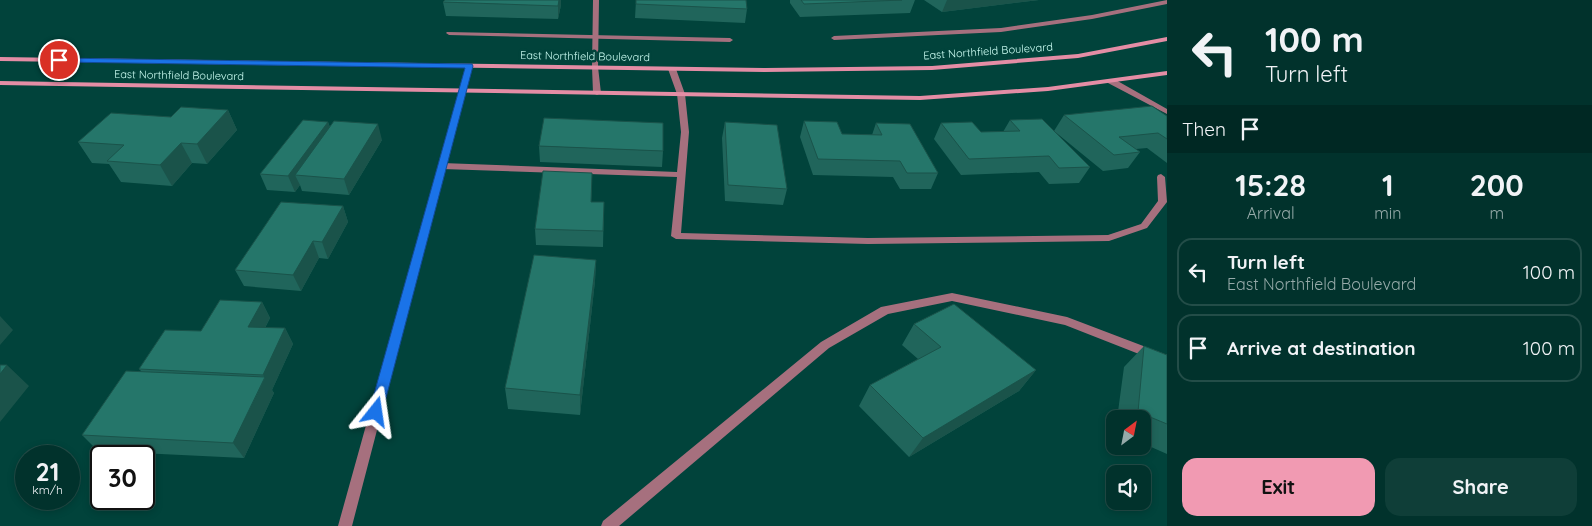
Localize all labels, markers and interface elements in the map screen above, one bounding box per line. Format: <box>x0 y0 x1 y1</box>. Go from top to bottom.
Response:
text: 100 m <box>1265 17 1364 61</box>
icon: left <box>1182 20 1247 85</box>
pin <box>38 39 80 81</box>
street label: East Northfield Boulevard <box>923 39 1053 63</box>
icon: arrive <box>45 46 73 74</box>
street label: East Northfield Boulevard <box>520 48 650 64</box>
text: Turn left <box>1265 60 1348 88</box>
street label: East Northfield Boulevard <box>114 67 244 83</box>
icon: arrive <box>1236 115 1264 143</box>
text: Then <box>1182 117 1226 141</box>
text: 15:28 <box>1235 166 1306 204</box>
text: 1 <box>1382 166 1394 204</box>
text: 200 <box>1470 166 1524 204</box>
text: Arrival <box>1247 203 1295 223</box>
text: min <box>1374 203 1401 223</box>
text: m <box>1489 203 1504 223</box>
text: Turn left <box>1227 250 1305 274</box>
icon: left <box>1184 258 1212 286</box>
text: 100 m <box>1523 260 1575 284</box>
text: East Northfield Boulevard <box>1227 274 1416 294</box>
icon: arrive <box>1184 334 1212 362</box>
text: Arrive at destination <box>1227 336 1416 360</box>
text: 100 m <box>1523 336 1575 360</box>
position arrow <box>349 385 401 437</box>
north arrow <box>1106 410 1151 455</box>
map controls <box>1106 410 1151 510</box>
speed limit sign: 30 <box>90 445 155 510</box>
text: 21 <box>36 456 59 487</box>
button: Exit <box>1182 458 1375 516</box>
button: Share <box>1385 458 1577 516</box>
button: sound <box>1106 465 1151 510</box>
text: km/h <box>32 482 63 497</box>

